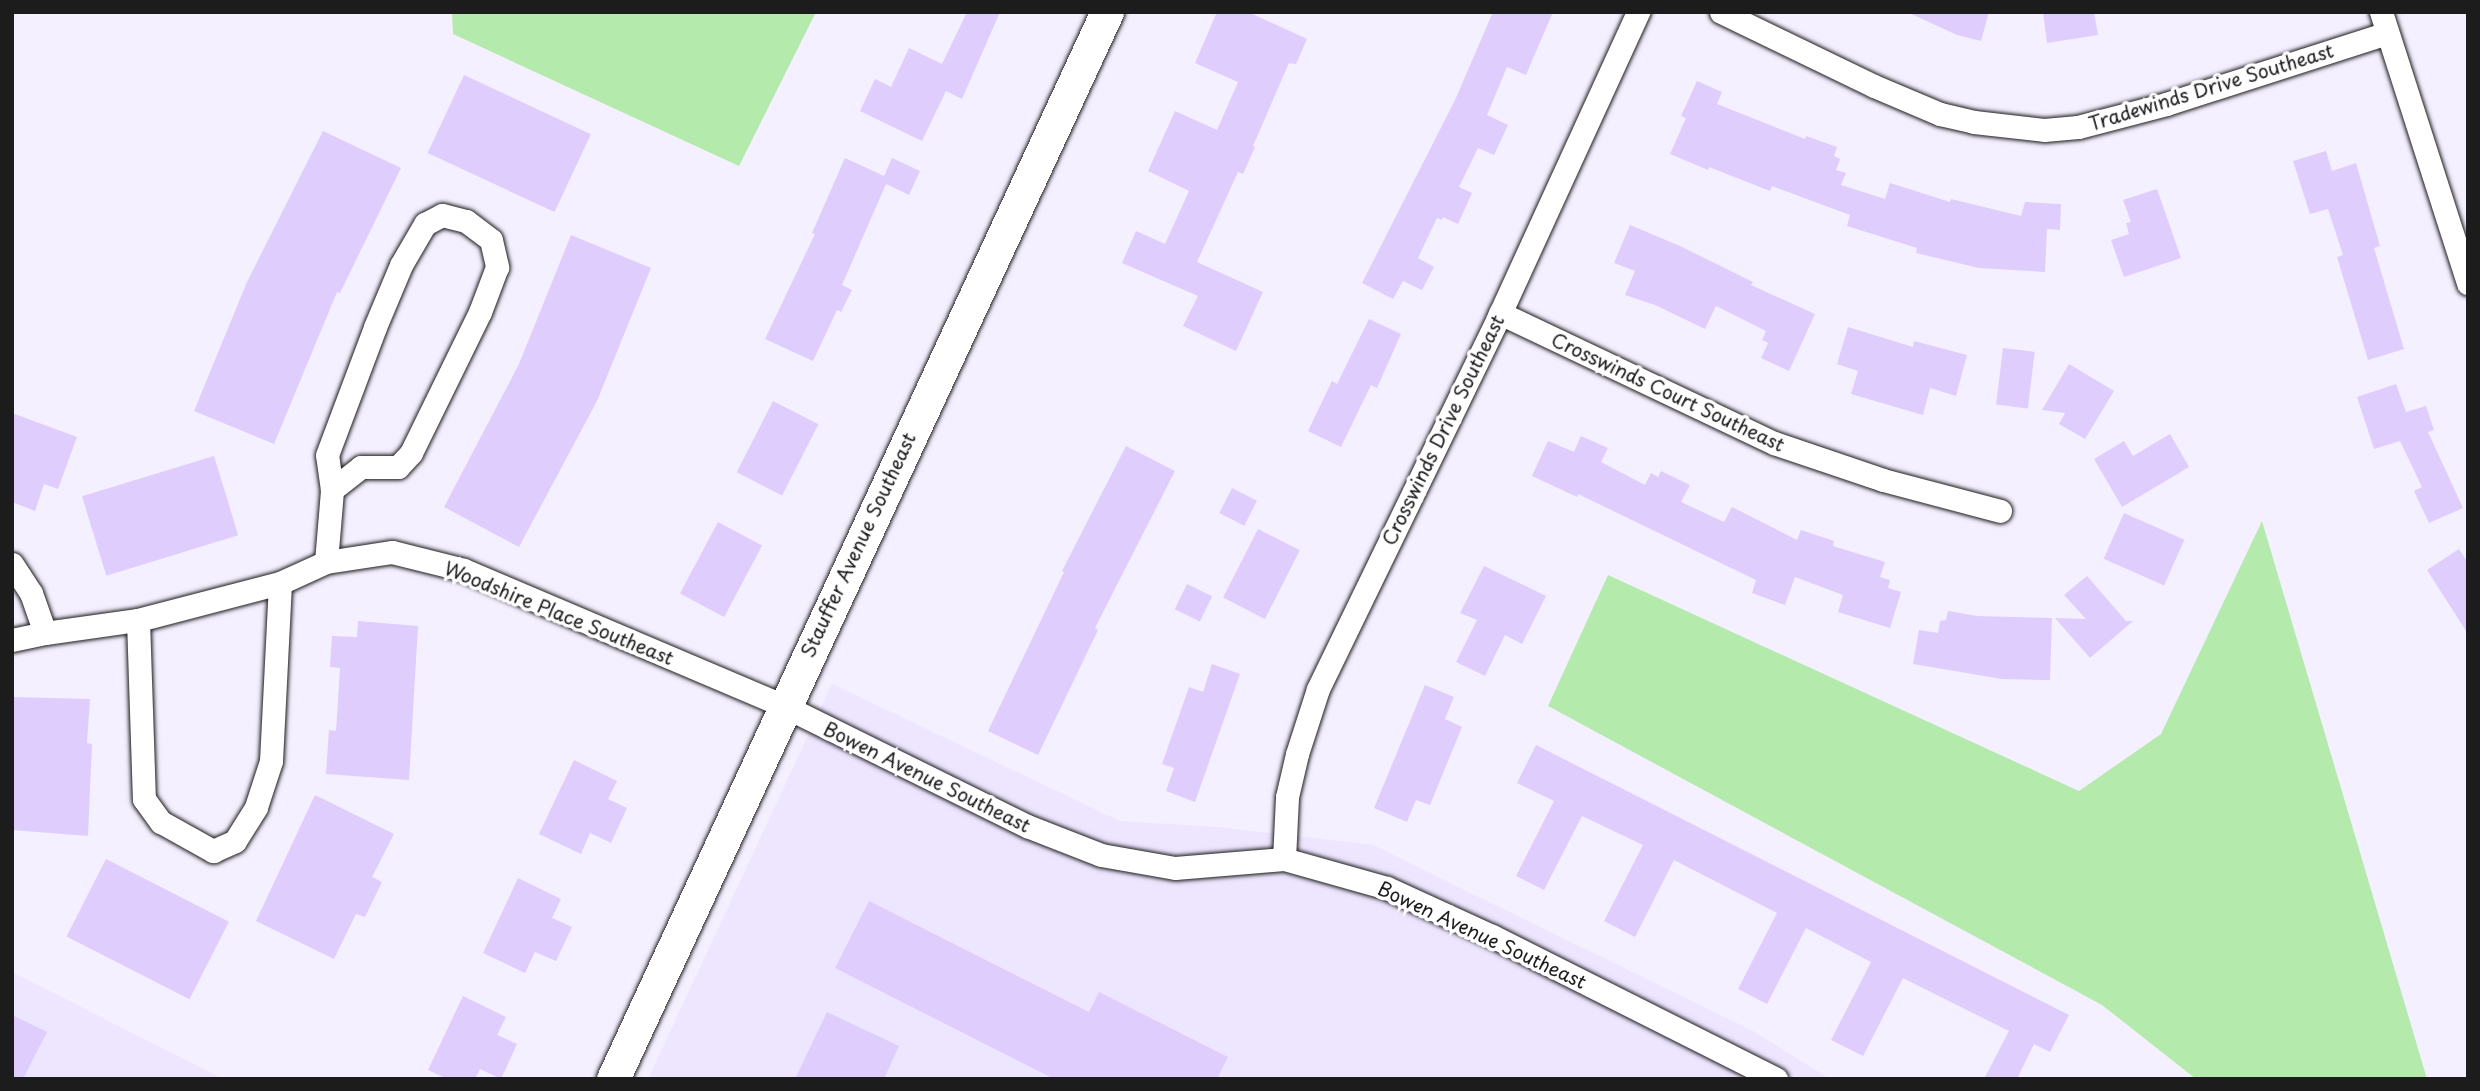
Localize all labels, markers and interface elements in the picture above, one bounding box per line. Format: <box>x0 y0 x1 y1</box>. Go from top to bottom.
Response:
street label: Tradewinds Drive Southeast <box>2086 39 2336 135</box>
street label: Crosswinds Drive Southeast <box>1377 312 1509 548</box>
street label: Crosswinds Court Southeast <box>1547 328 1789 456</box>
street label: Stauffer Avenue Southeast <box>796 429 920 661</box>
street label: Woodshire Place Southeast <box>441 557 677 669</box>
street label: Bowen Avenue Southeast <box>820 717 1034 837</box>
street label: Bowen Avenue Southeast <box>1374 877 1590 993</box>

